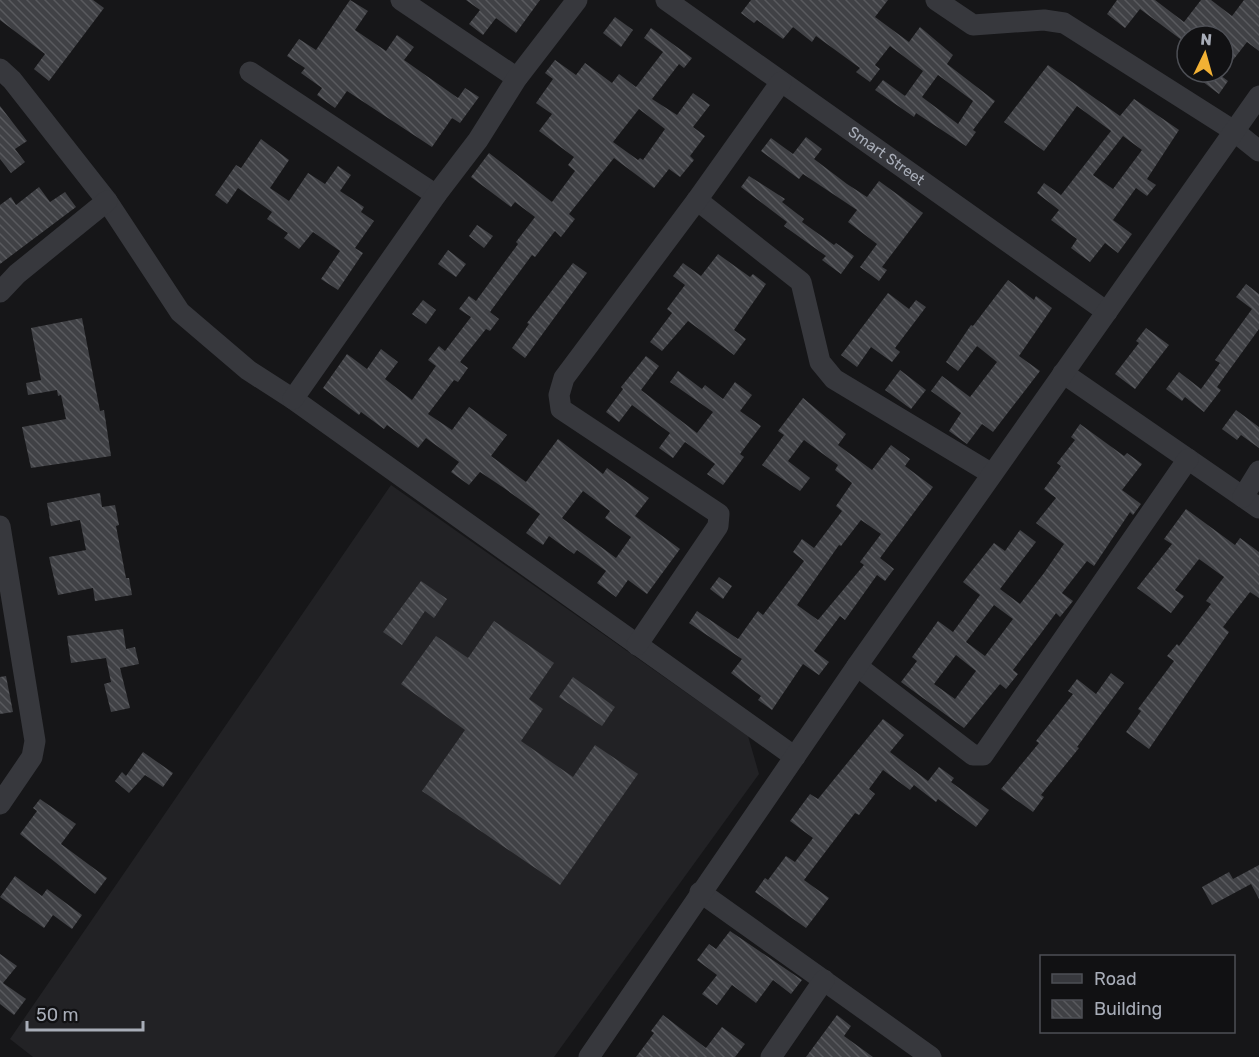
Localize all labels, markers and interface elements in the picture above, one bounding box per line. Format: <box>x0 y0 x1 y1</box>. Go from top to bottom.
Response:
north arrow <box>1175 24 1235 84</box>
text: N <box>1200 30 1213 50</box>
street label: Smart Street <box>845 123 928 189</box>
legend <box>1040 955 1235 1033</box>
text: Road <box>1094 968 1137 990</box>
scale bar <box>27 994 142 1032</box>
text: Building <box>1094 998 1162 1020</box>
text: 50 m <box>36 1004 79 1026</box>

